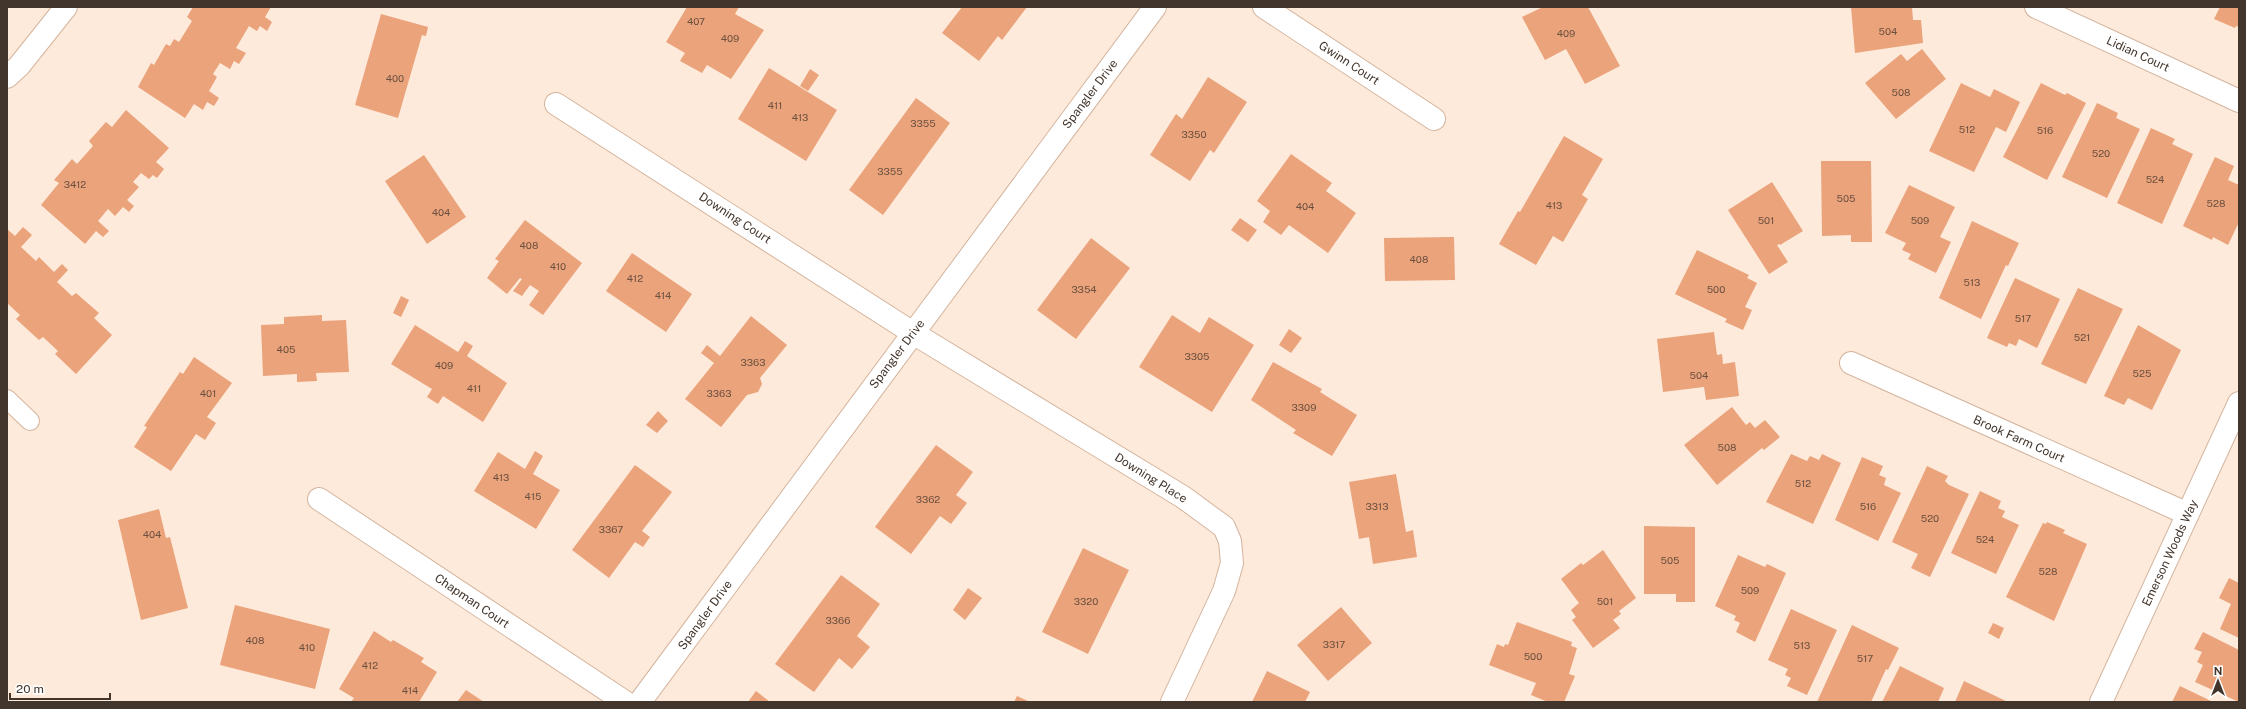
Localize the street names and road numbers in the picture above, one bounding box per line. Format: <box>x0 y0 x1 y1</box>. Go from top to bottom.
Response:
street label: Lidian Court <box>2104 33 2172 75</box>
street label: Gwinn Court <box>1316 38 1382 88</box>
street label: Spangler Drive <box>1060 57 1121 131</box>
street label: Downing Court <box>696 190 774 247</box>
street label: Spangler Drive <box>867 317 928 391</box>
street label: Brook Farm Court <box>1971 413 2067 466</box>
street label: Downing Place <box>1112 450 1190 506</box>
street label: Emerson Woods Way <box>2139 497 2201 608</box>
street label: Chapman Court <box>432 571 512 631</box>
street label: Spangler Drive <box>675 577 735 653</box>

